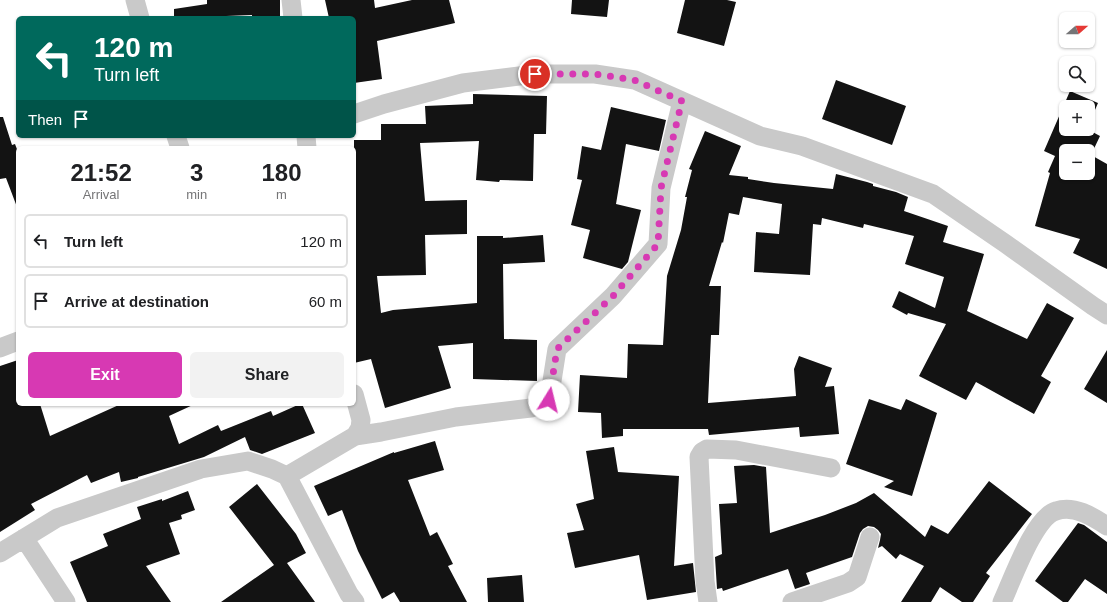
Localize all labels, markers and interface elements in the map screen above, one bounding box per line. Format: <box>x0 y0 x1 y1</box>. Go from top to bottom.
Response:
north arrow <box>1059 12 1095 48</box>
map controls <box>1059 12 1095 180</box>
icon: left <box>28 32 80 84</box>
text: 120 m <box>94 32 173 63</box>
button: search <box>1059 56 1095 92</box>
pin <box>518 57 552 91</box>
icon: arrive <box>524 63 546 85</box>
text: Turn left <box>94 65 159 85</box>
button: + <box>1059 100 1095 136</box>
icon: arrive <box>70 108 92 130</box>
text: Then <box>28 111 62 128</box>
button: − <box>1059 144 1095 180</box>
text: 21:52 <box>70 159 132 186</box>
text: 3 <box>190 159 203 186</box>
text: 180 <box>262 159 302 186</box>
text: Arrival <box>83 187 120 202</box>
text: min <box>186 187 207 202</box>
text: m <box>276 187 287 202</box>
icon: left <box>30 230 52 252</box>
text: Turn left <box>64 233 123 250</box>
text: 120 m <box>300 233 342 250</box>
icon: arrive <box>30 290 52 312</box>
text: Arrive at destination <box>64 293 209 310</box>
text: 60 m <box>309 293 342 310</box>
button: Exit <box>28 352 182 398</box>
button: Share <box>190 352 344 398</box>
position arrow <box>528 379 570 421</box>

